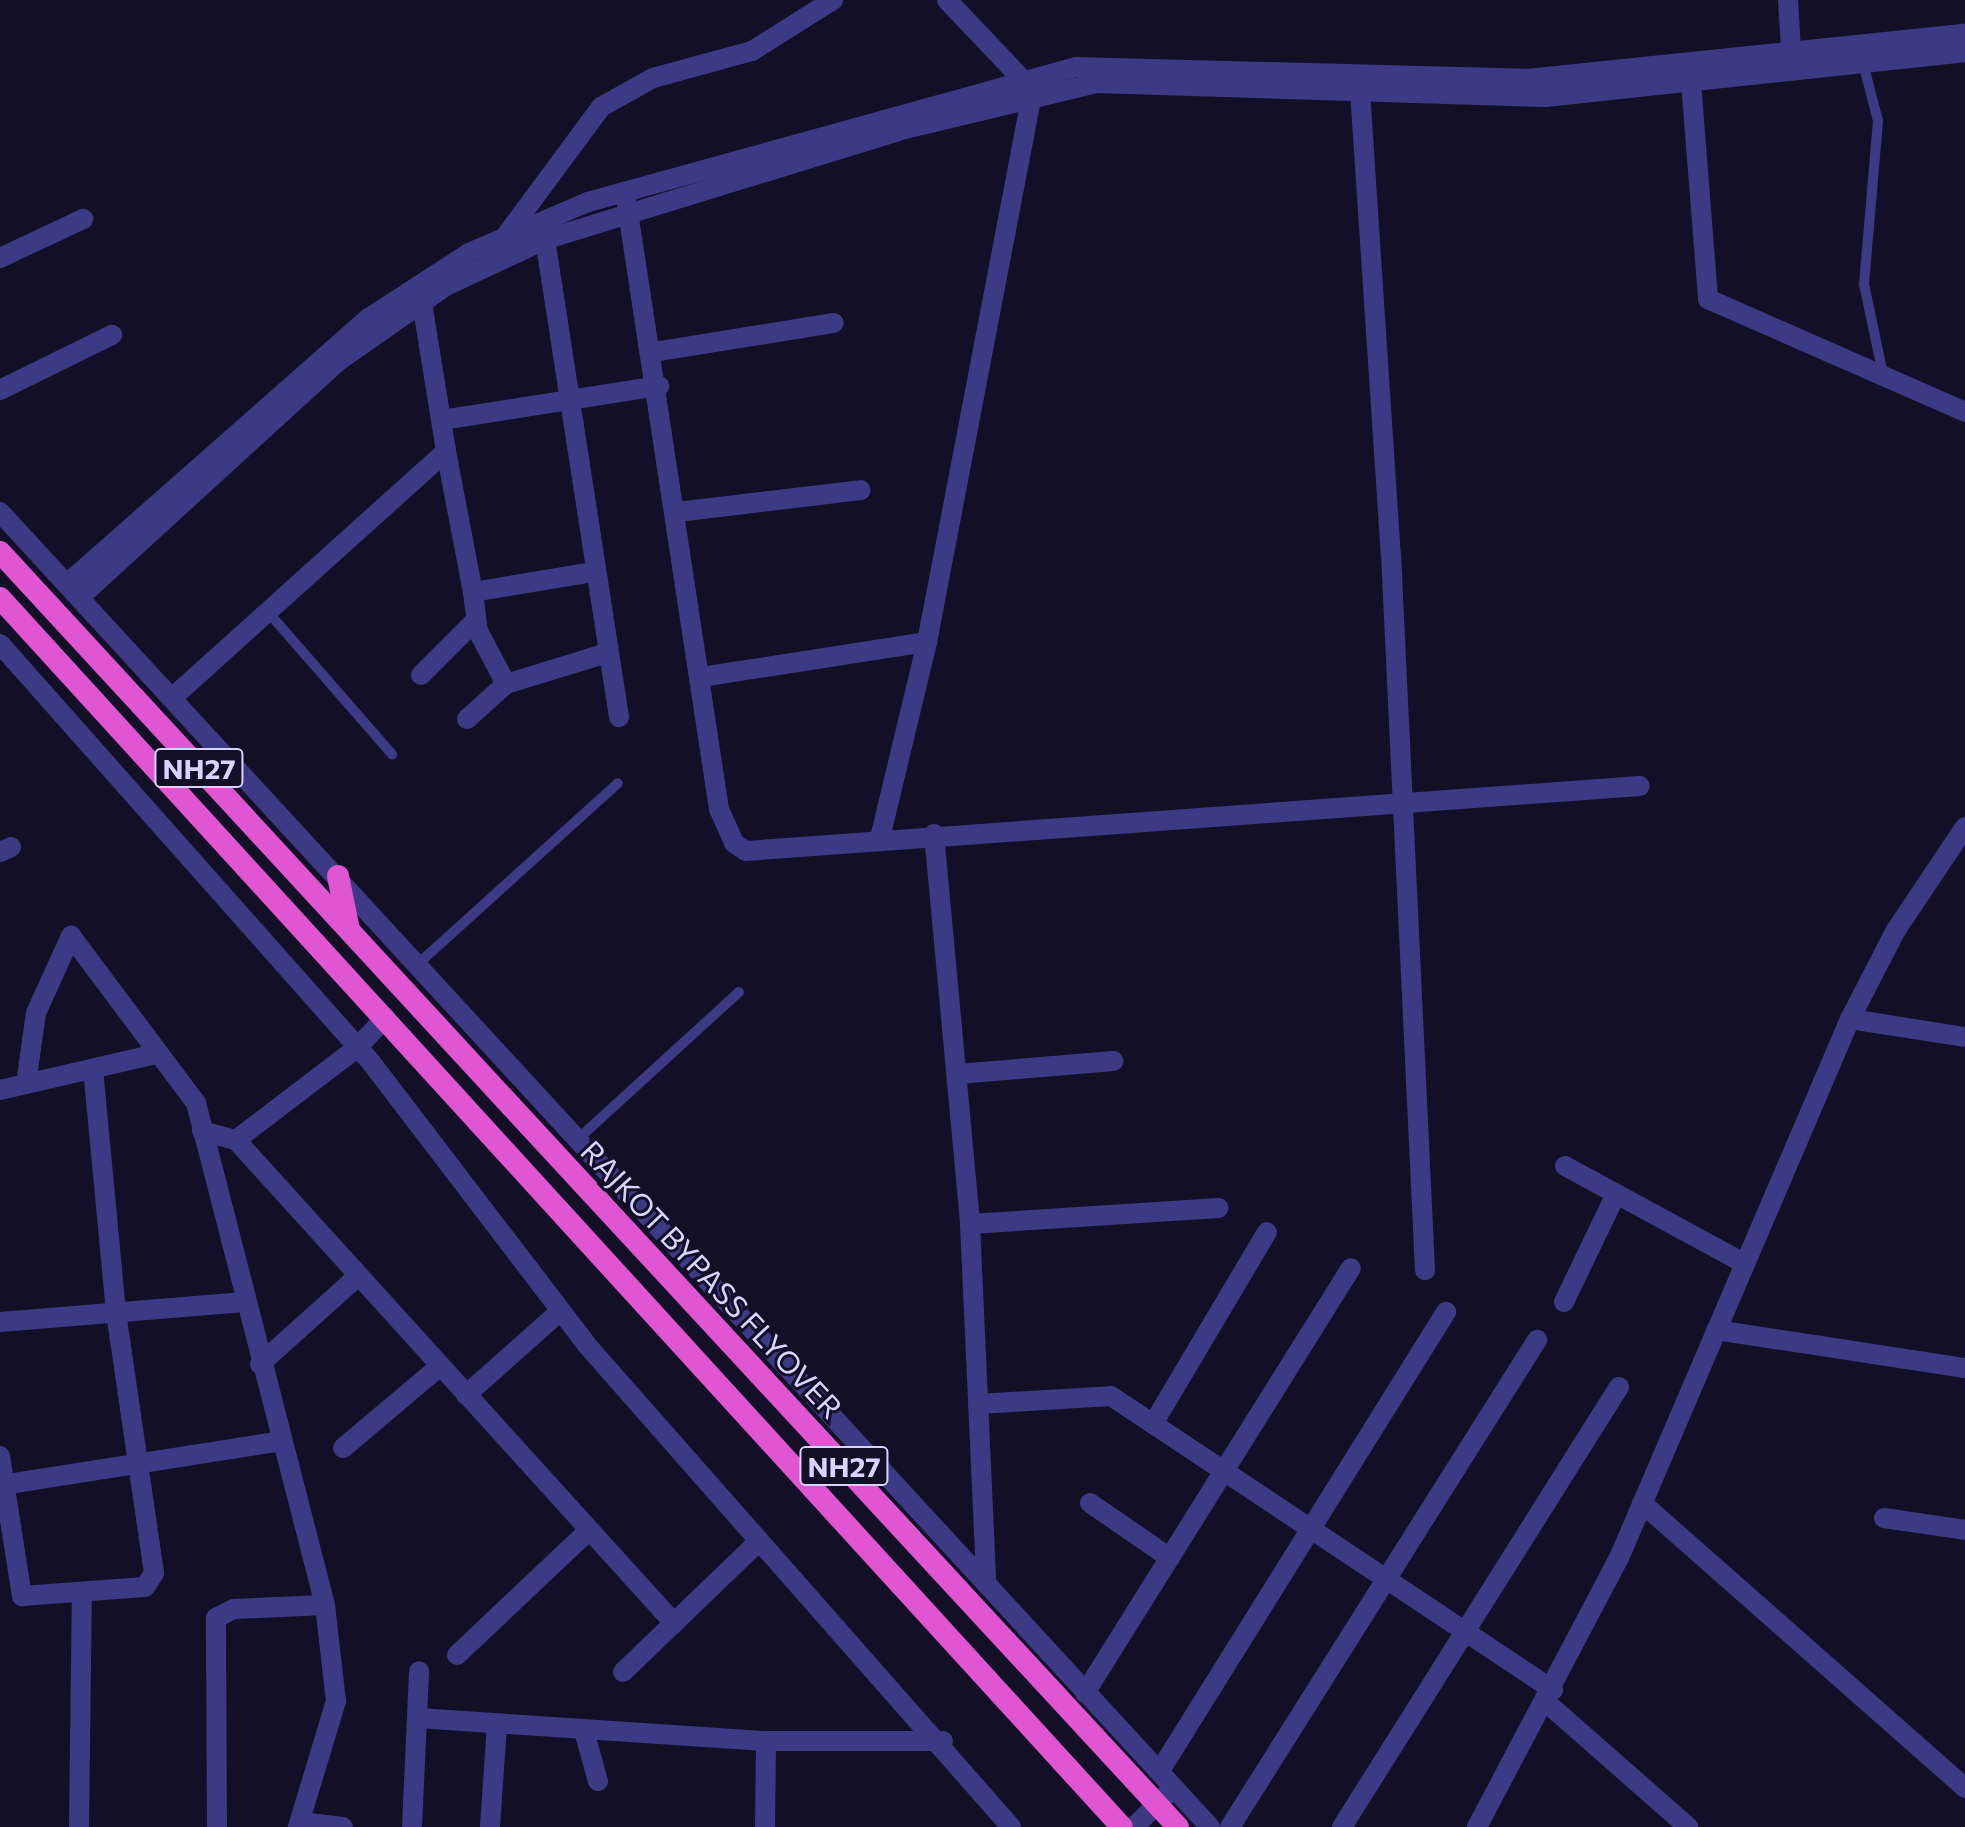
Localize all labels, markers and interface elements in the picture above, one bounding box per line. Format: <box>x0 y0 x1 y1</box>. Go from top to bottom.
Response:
road number: NH27 <box>153 744 245 792</box>
street label: RAJKOT BYPASS FLYOVER <box>574 1133 850 1425</box>
road number: NH27 <box>798 1442 890 1490</box>

